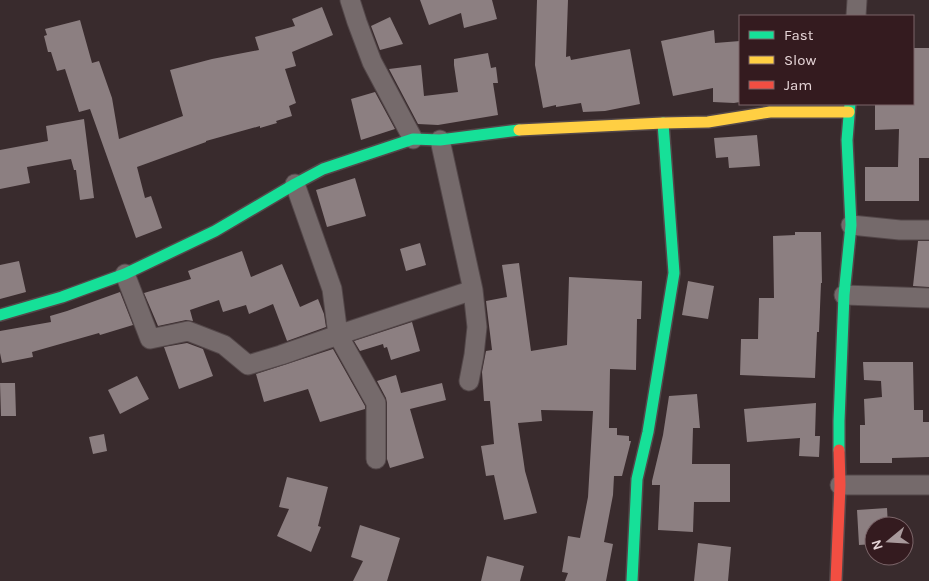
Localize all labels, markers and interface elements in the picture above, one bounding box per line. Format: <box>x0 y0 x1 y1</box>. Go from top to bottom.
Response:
legend <box>739 15 914 105</box>
text: Fast <box>784 26 814 44</box>
text: Slow <box>784 51 816 69</box>
text: Jam <box>784 76 812 94</box>
north arrow <box>864 516 914 566</box>
text: N <box>867 537 887 552</box>

